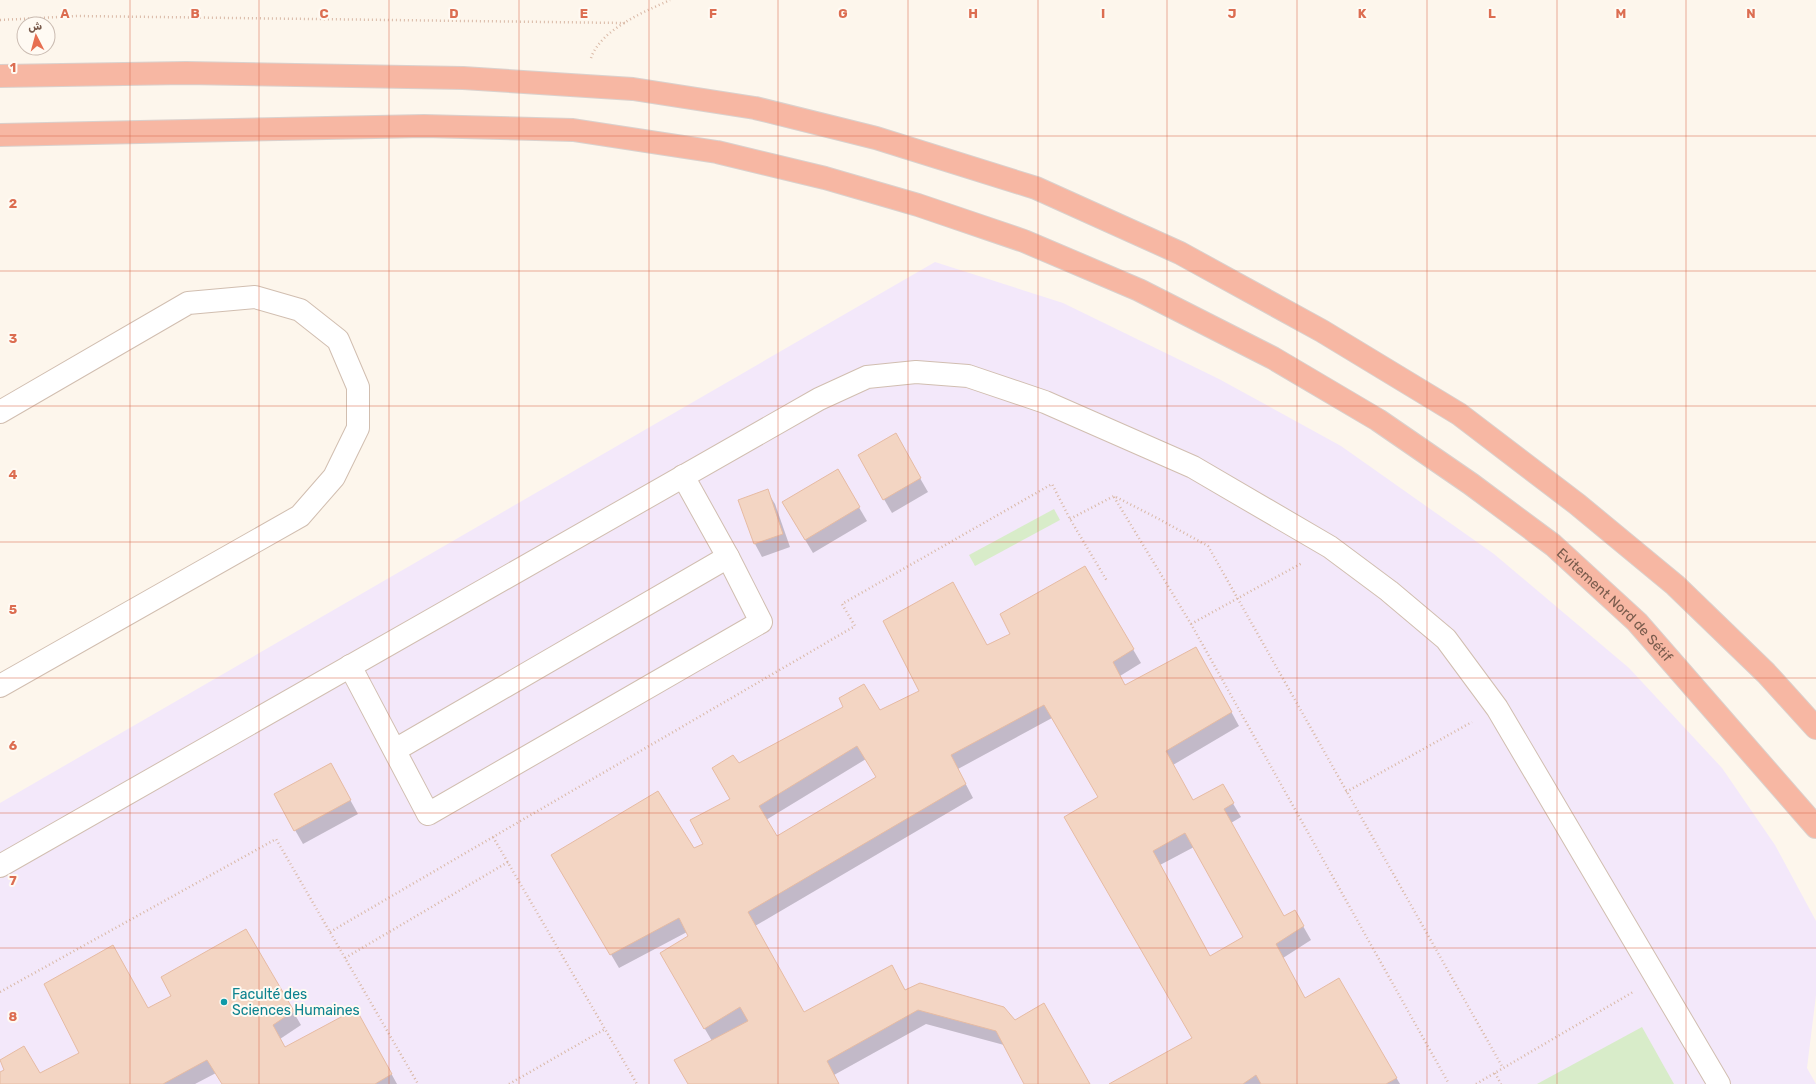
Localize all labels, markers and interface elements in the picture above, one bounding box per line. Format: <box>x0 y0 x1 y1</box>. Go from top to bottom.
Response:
text: A <box>60 6 70 21</box>
text: B <box>190 6 200 21</box>
text: C <box>319 6 329 21</box>
text: D <box>449 6 459 21</box>
text: E <box>580 6 588 21</box>
text: F <box>709 6 717 21</box>
text: G <box>838 6 848 21</box>
text: H <box>968 6 978 21</box>
text: I <box>1101 6 1105 21</box>
text: J <box>1228 6 1236 21</box>
text: K <box>1358 6 1367 21</box>
text: L <box>1488 6 1496 21</box>
text: M <box>1616 6 1626 21</box>
text: N <box>1746 6 1756 21</box>
north arrow <box>16 16 56 56</box>
text: ش <box>27 19 43 34</box>
text: 1 <box>10 60 16 75</box>
text: 2 <box>9 196 17 211</box>
text: 3 <box>9 331 18 346</box>
text: 4 <box>9 467 18 482</box>
street label: Evitement Nord de Sétif <box>1553 545 1676 666</box>
text: 5 <box>9 602 17 617</box>
text: 6 <box>9 738 18 753</box>
text: 7 <box>9 873 17 888</box>
place label: Faculté des Sciences Humaines <box>232 986 360 1019</box>
marker: Faculté des Sciences Humaines <box>219 997 229 1007</box>
text: 8 <box>9 1009 18 1024</box>

